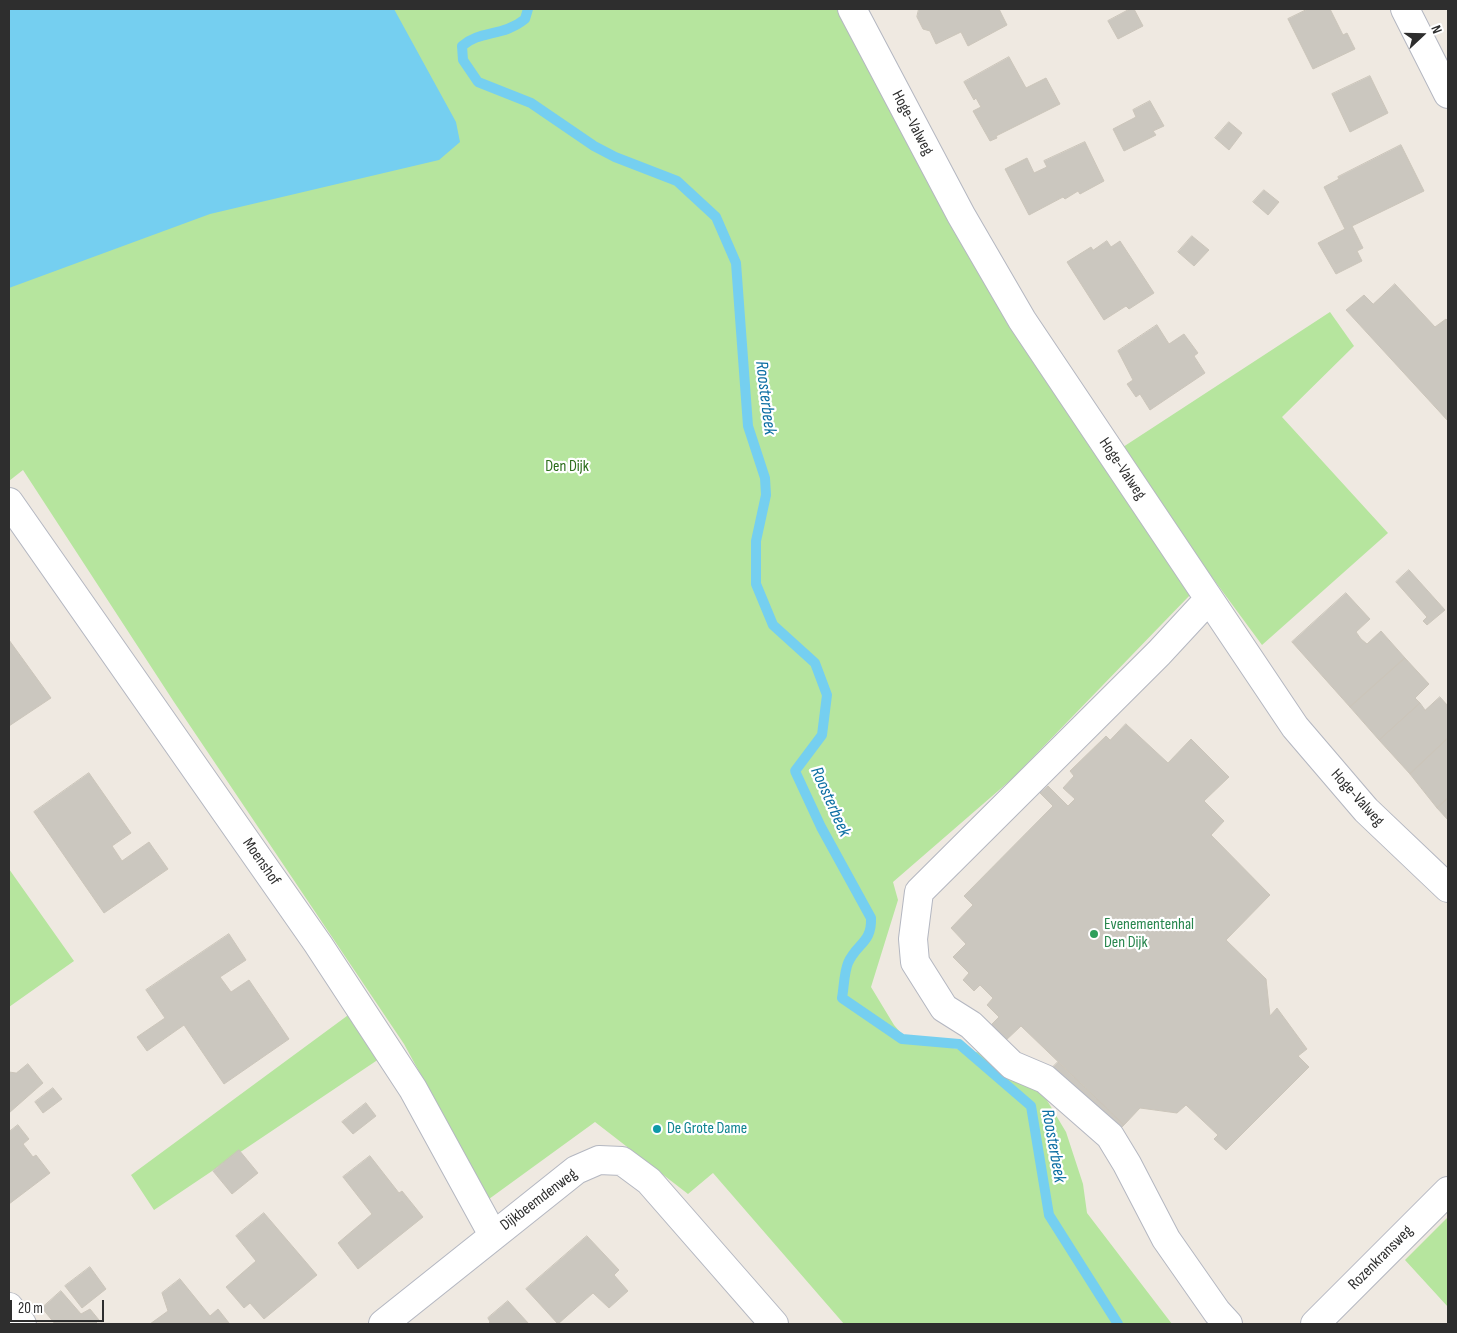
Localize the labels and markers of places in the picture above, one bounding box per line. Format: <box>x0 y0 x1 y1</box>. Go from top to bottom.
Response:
place label: Evenementenhal Den Dijk <box>1104 915 1194 953</box>
marker: Evenementenhal Den Dijk <box>1088 928 1100 940</box>
place label: De Grote Dame <box>667 1119 747 1139</box>
marker: De Grote Dame <box>651 1123 663 1135</box>

